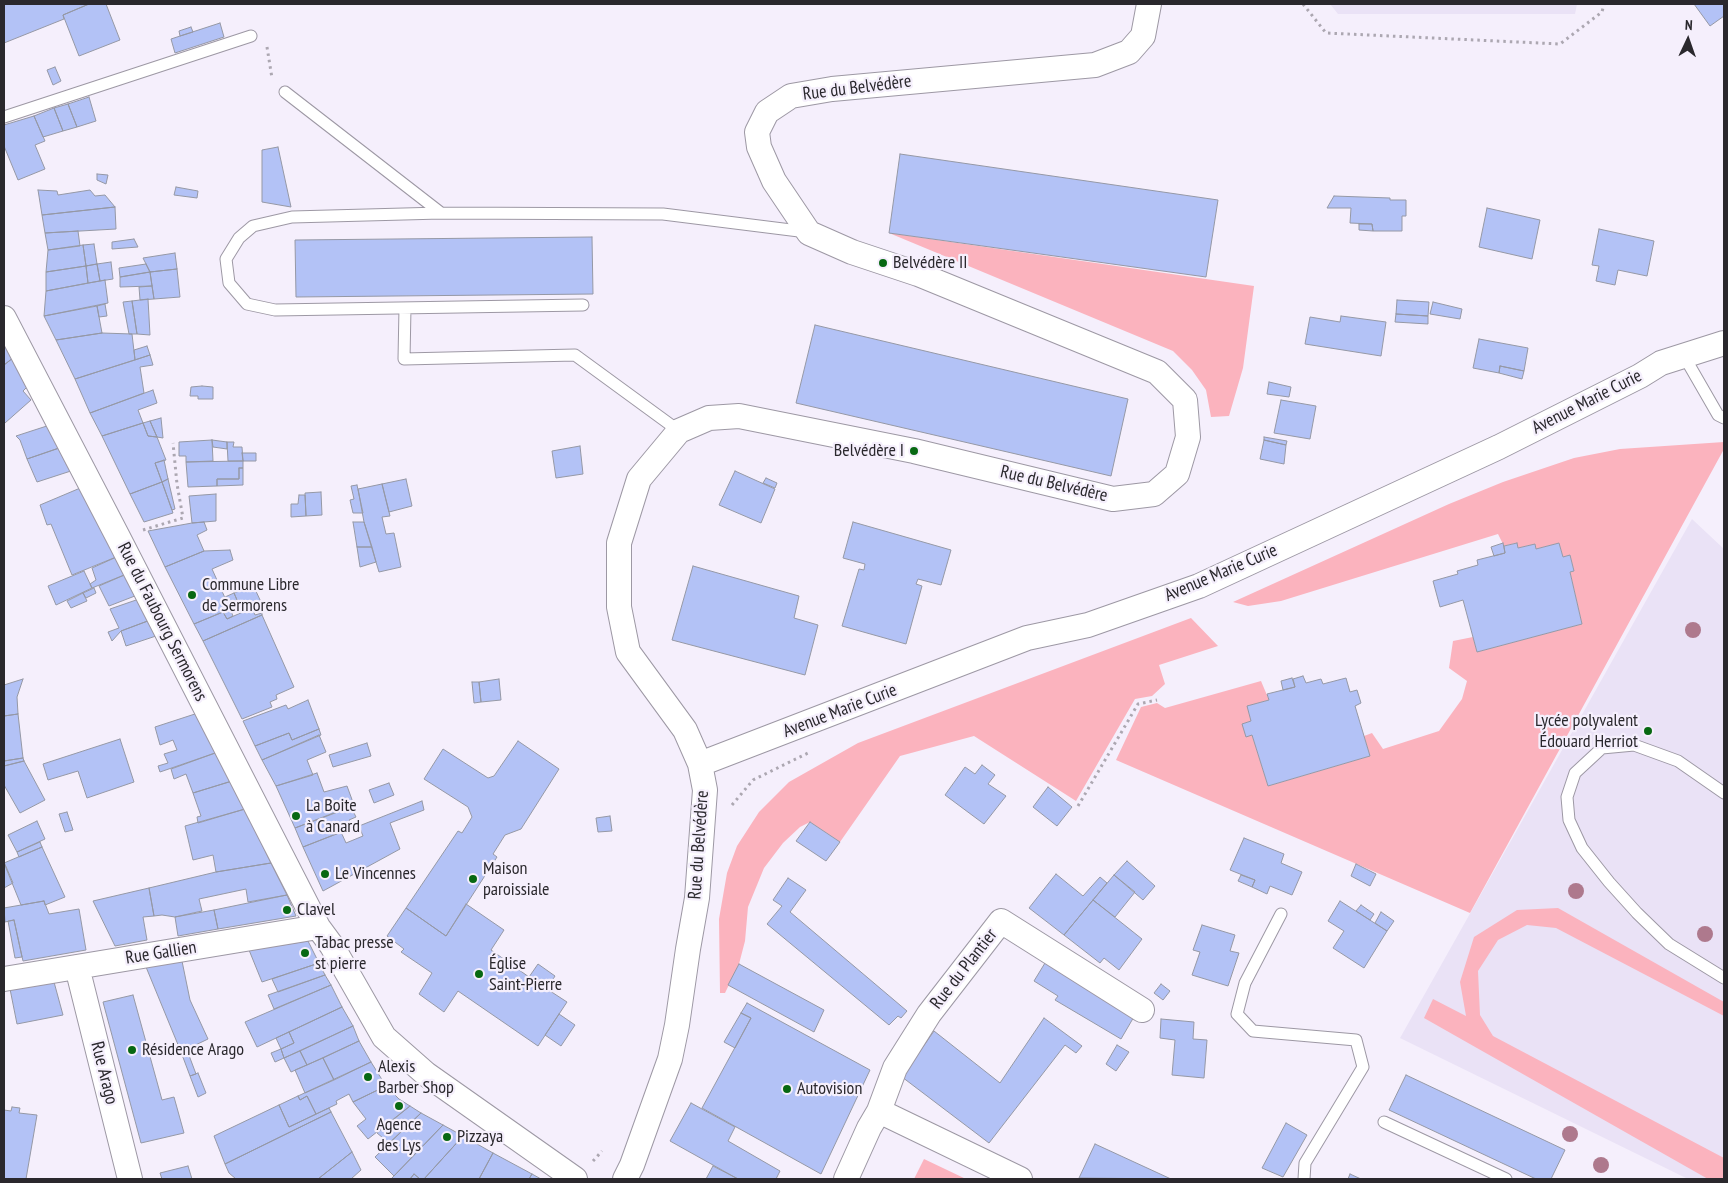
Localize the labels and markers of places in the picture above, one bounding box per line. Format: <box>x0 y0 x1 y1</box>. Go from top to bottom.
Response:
place label: Belvédère II <box>893 252 967 274</box>
marker: Belvédère II <box>877 257 889 269</box>
place label: Belvédère I <box>834 440 904 462</box>
marker: Belvédère I <box>908 445 920 457</box>
place label: Commune Libre de Sermorens <box>202 574 299 616</box>
marker: Commune Libre de Sermorens <box>186 589 198 601</box>
place label: Lycée polyvalent Édouard Herriot <box>1535 710 1638 752</box>
marker: Lycée polyvalent Édouard Herriot <box>1642 725 1654 737</box>
place label: La Boite à Canard <box>306 795 360 838</box>
marker: La Boite à Canard <box>290 810 302 822</box>
place label: Maison paroissiale <box>483 858 550 901</box>
place label: Le Vincennes <box>335 863 416 885</box>
marker: Le Vincennes <box>319 868 331 880</box>
marker: Maison paroissiale <box>467 873 479 885</box>
place label: Clavel <box>297 899 335 921</box>
marker: Clavel <box>281 904 293 916</box>
place label: Tabac presse st pierre <box>315 932 394 974</box>
marker: Tabac presse st pierre <box>299 947 311 959</box>
place label: Église Saint-Pierre <box>489 953 562 996</box>
marker: Église Saint-Pierre <box>473 968 485 980</box>
place label: Résidence Arago <box>142 1039 244 1061</box>
marker: Résidence Arago <box>126 1044 138 1056</box>
place label: Alexis Barber Shop <box>378 1056 454 1098</box>
marker: Alexis Barber Shop <box>362 1071 374 1083</box>
place label: Autovision <box>797 1078 862 1100</box>
marker: Autovision <box>781 1083 793 1095</box>
marker: Agence des Lys <box>393 1100 405 1112</box>
place label: Agence des Lys <box>377 1114 421 1156</box>
place label: Pizzaya <box>457 1126 503 1148</box>
marker: Pizzaya <box>441 1131 453 1143</box>

